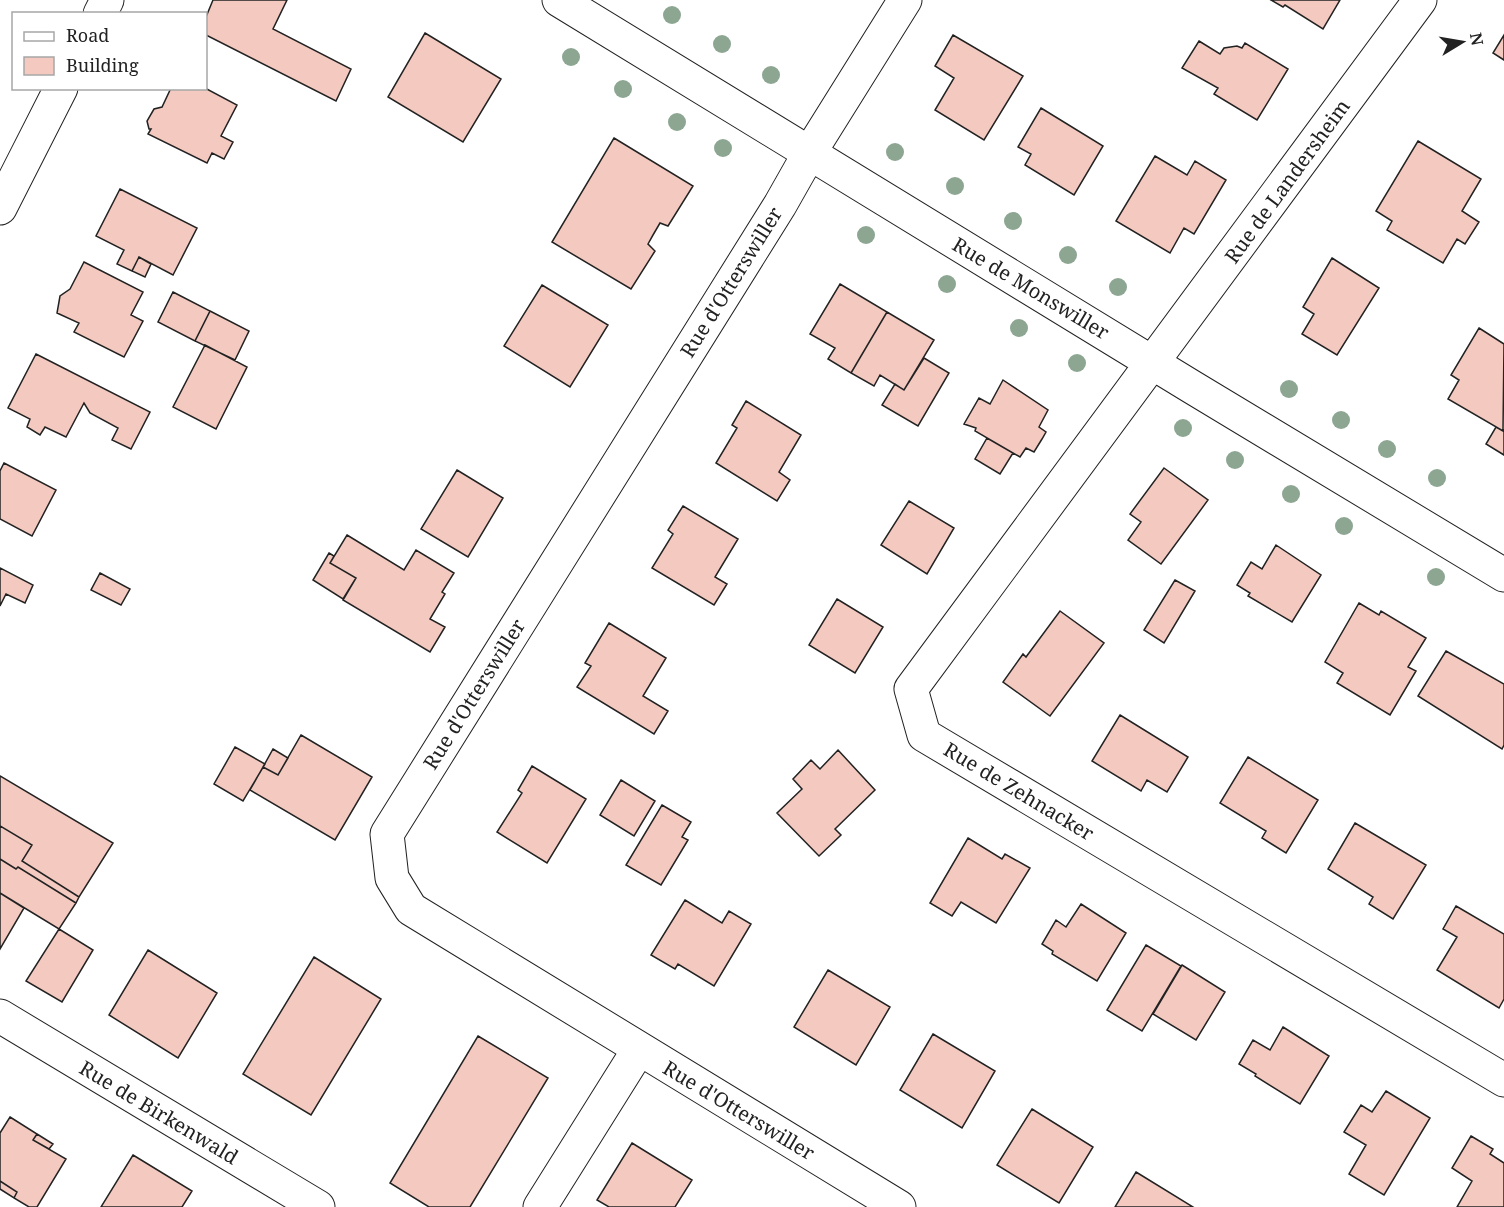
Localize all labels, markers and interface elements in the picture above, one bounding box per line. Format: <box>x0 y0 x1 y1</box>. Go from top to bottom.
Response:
legend <box>12 12 207 90</box>
north arrow <box>1432 12 1492 72</box>
text: Road <box>66 23 109 47</box>
text: N <box>1465 31 1489 48</box>
text: Building <box>66 53 139 77</box>
street label: Rue de Landersheim <box>1218 93 1356 268</box>
street label: Rue d'Otterswiller <box>674 201 788 362</box>
street label: Rue de Monswiller <box>948 231 1115 346</box>
street label: Rue d'Otterswiller <box>417 613 531 774</box>
street label: Rue de Zehnacker <box>939 736 1100 847</box>
street label: Rue de Birkenwald <box>75 1054 243 1170</box>
street label: Rue d'Otterswiller <box>658 1054 820 1166</box>

